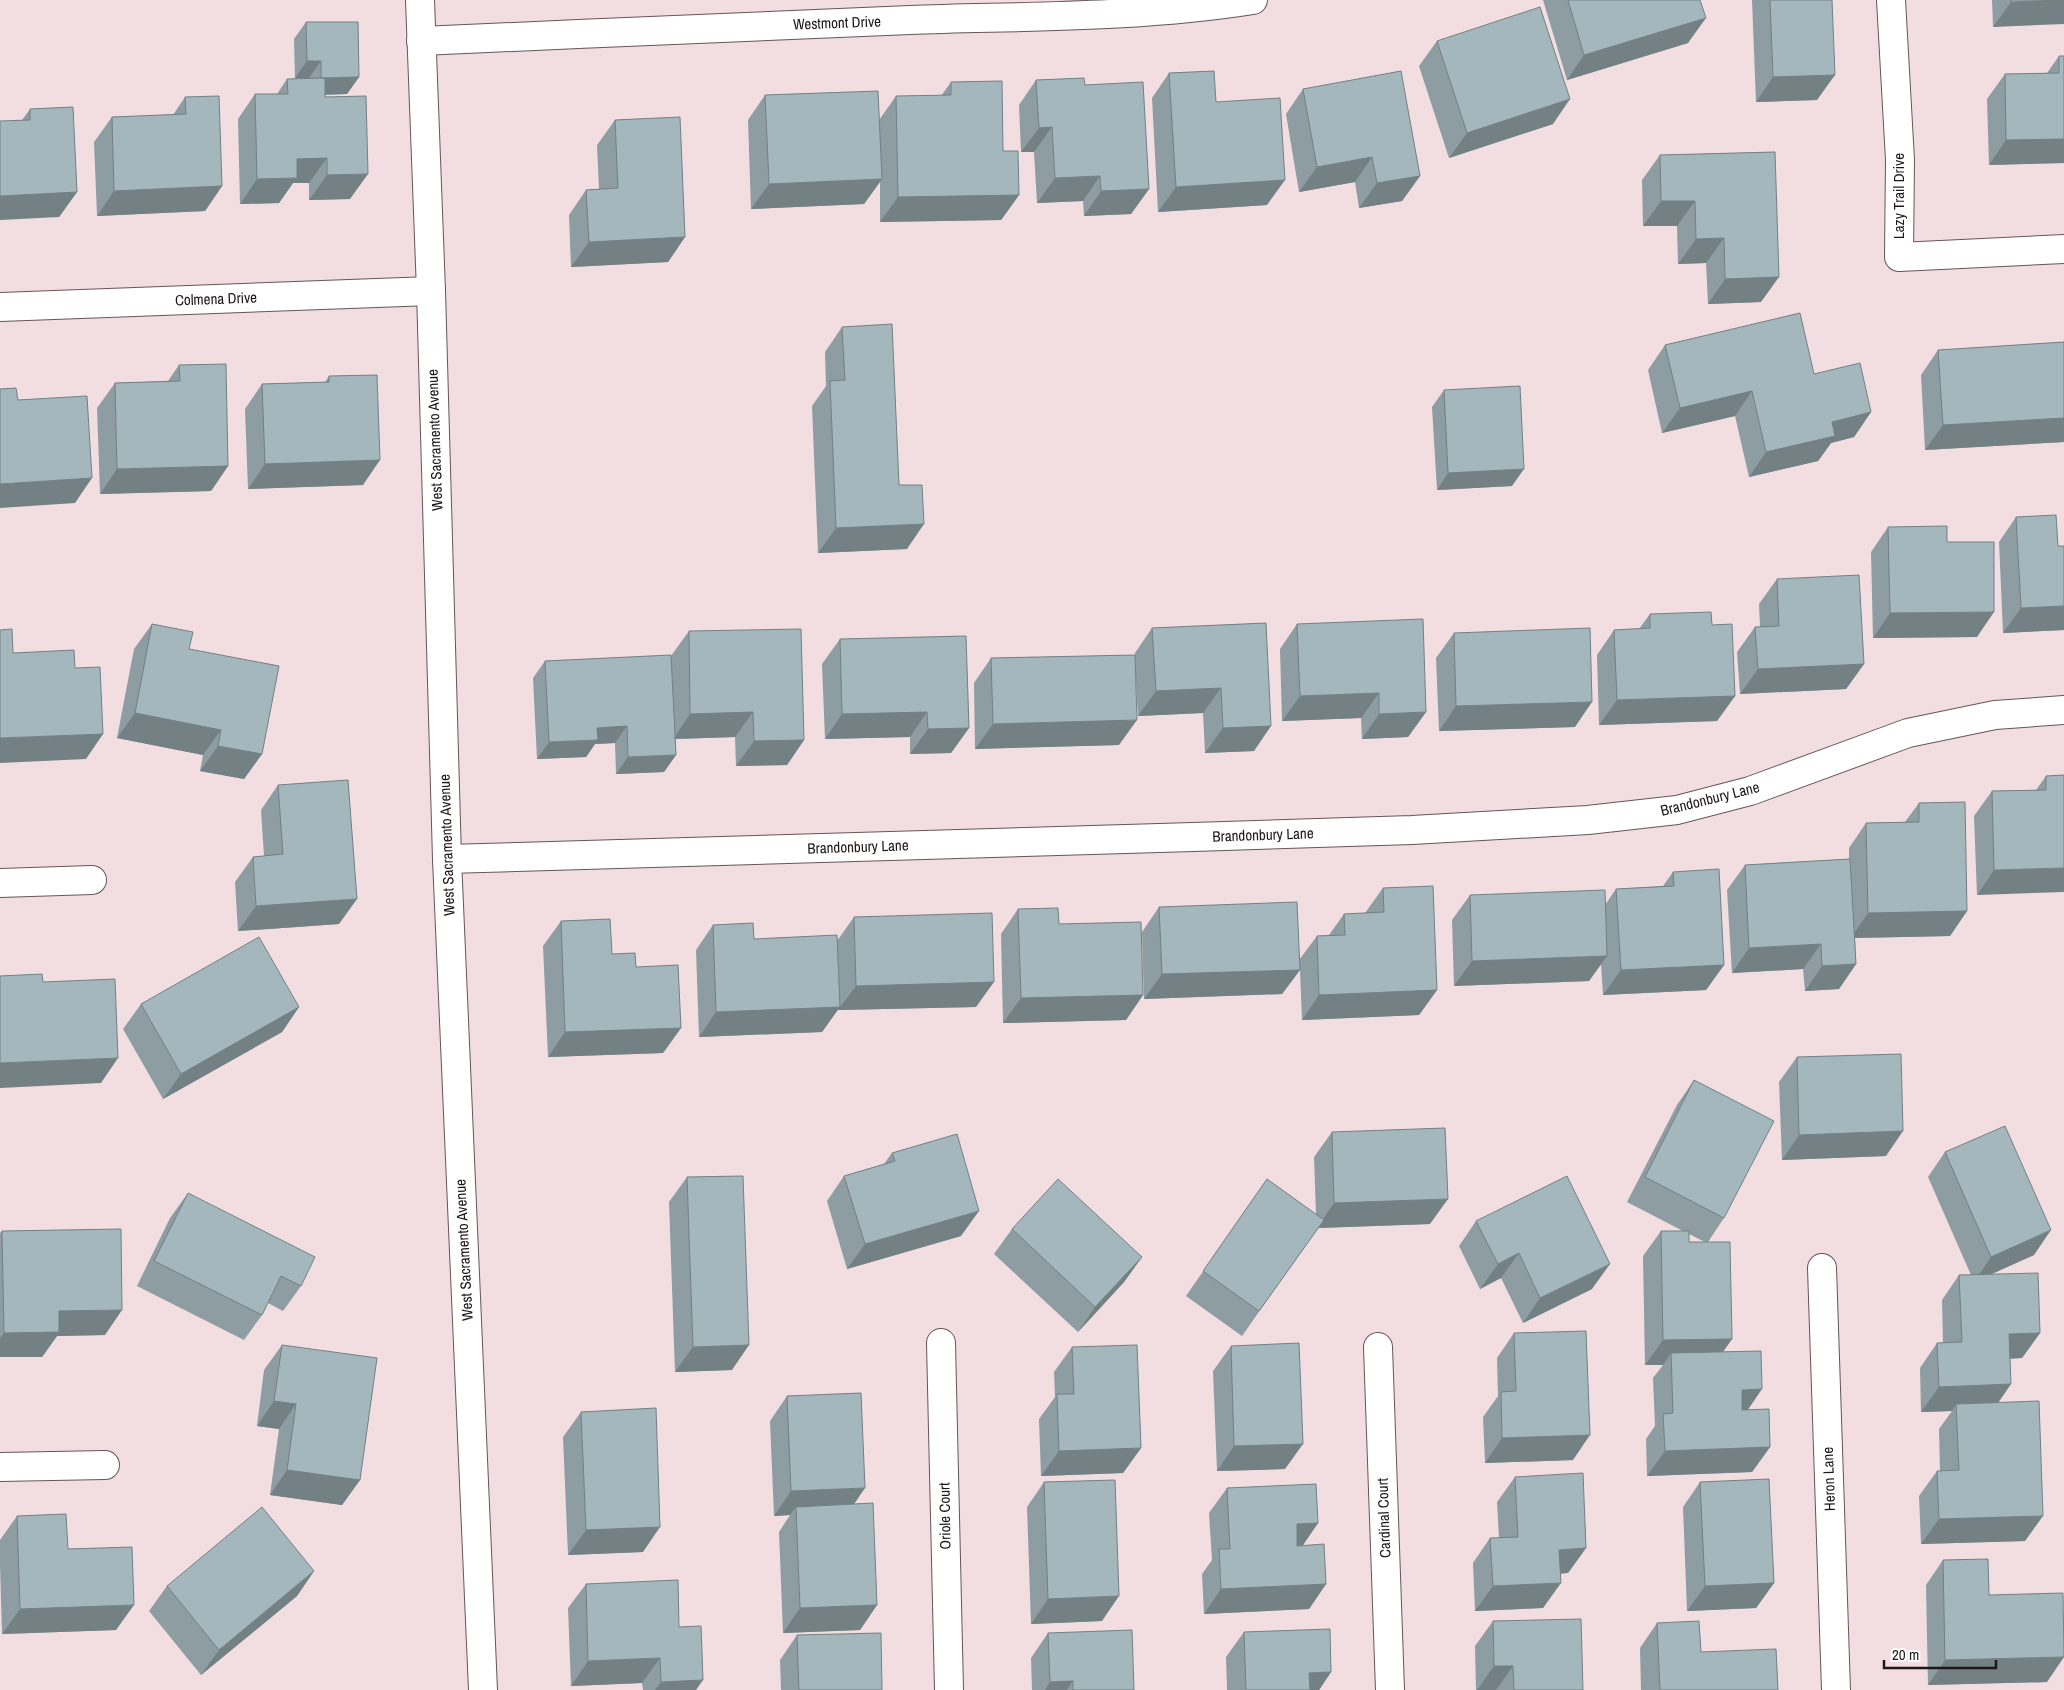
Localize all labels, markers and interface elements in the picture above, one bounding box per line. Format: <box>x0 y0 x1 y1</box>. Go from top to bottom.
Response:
street label: Westmont Drive <box>793 10 881 35</box>
street label: Lazy Trail Drive <box>1888 153 1909 239</box>
street label: Colmena Drive <box>175 287 257 310</box>
street label: West Sacramento Avenue <box>422 369 447 511</box>
street label: West Sacramento Avenue <box>434 774 459 916</box>
street label: Brandonbury Lane <box>1658 776 1762 821</box>
street label: Brandonbury Lane <box>1212 822 1314 847</box>
street label: Brandonbury Lane <box>807 834 909 859</box>
street label: West Sacramento Avenue <box>449 1179 478 1321</box>
street label: Heron Lane <box>1817 1446 1840 1512</box>
street label: Cardinal Court <box>1372 1477 1395 1558</box>
street label: Oriole Court <box>933 1482 956 1550</box>
scale bar <box>1884 1638 1996 1670</box>
text: 20 m <box>1892 1644 1919 1665</box>

